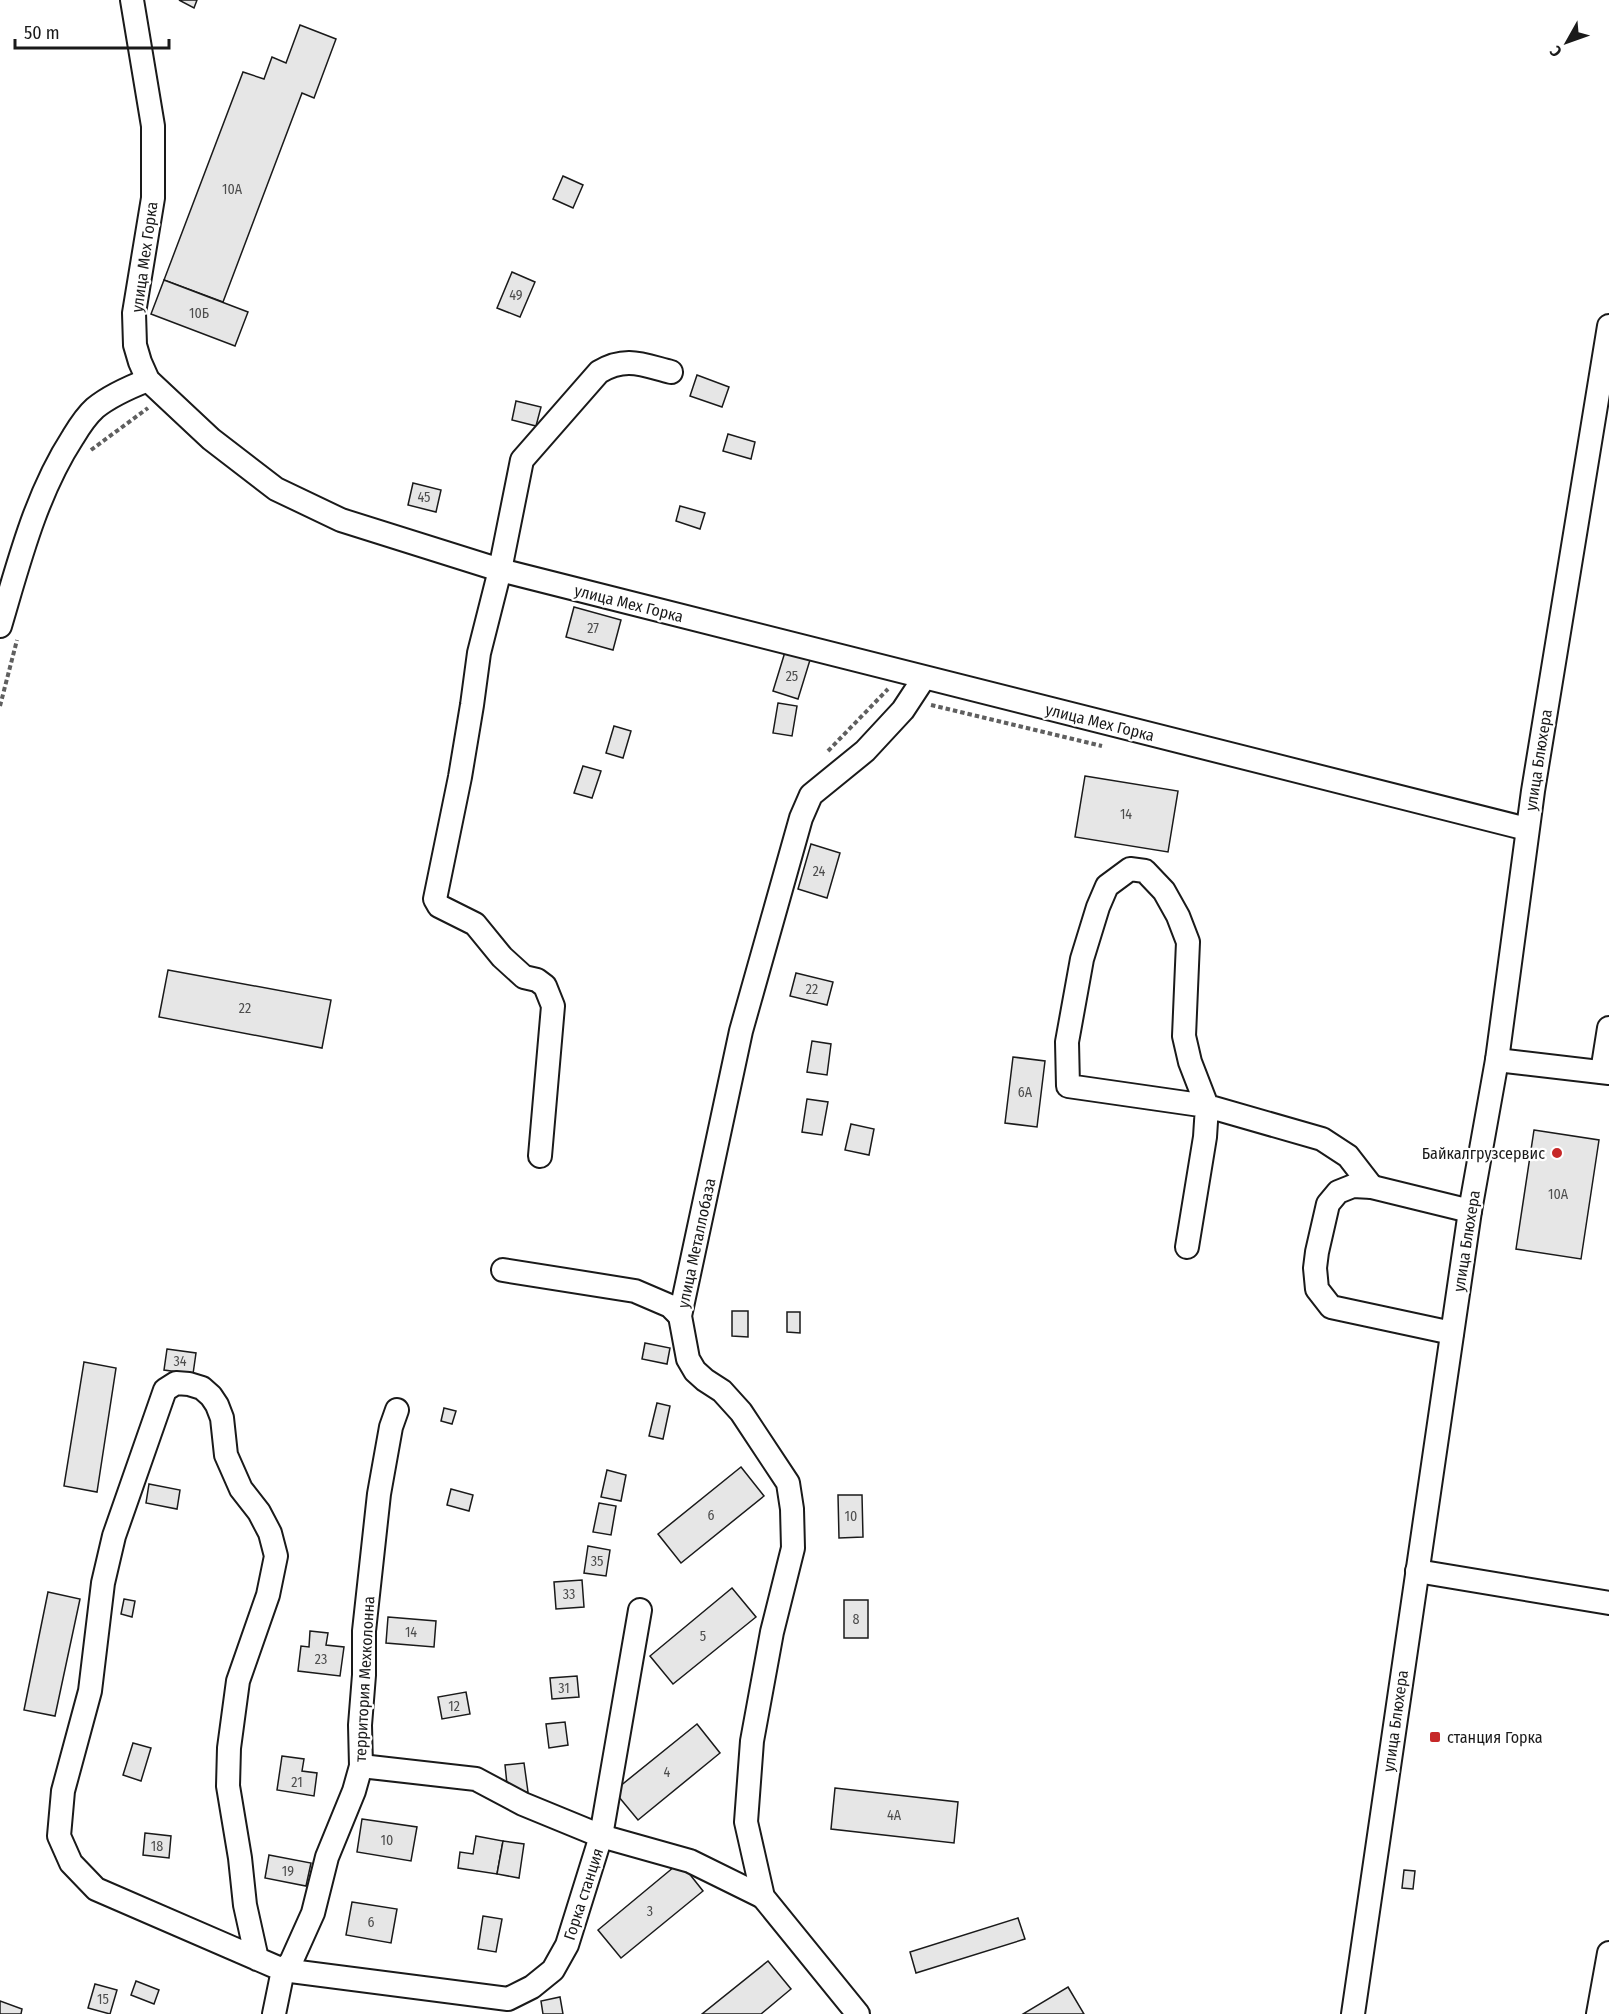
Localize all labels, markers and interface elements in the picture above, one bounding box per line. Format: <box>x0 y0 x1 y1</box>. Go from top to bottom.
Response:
scale bar <box>15 12 170 50</box>
north arrow <box>1537 12 1597 72</box>
text: 50 m <box>24 22 60 44</box>
text: С <box>1546 42 1566 61</box>
house number: 10А <box>222 181 243 198</box>
street label: улица Мех Горка <box>127 200 162 314</box>
house number: 49 <box>509 287 523 304</box>
house number: 10Б <box>189 305 209 322</box>
house number: 45 <box>417 489 431 506</box>
street label: улица Мех Горка <box>572 581 685 626</box>
house number: 27 <box>587 620 599 637</box>
house number: 25 <box>786 668 798 685</box>
street label: улица Мех Горка <box>1043 700 1156 745</box>
street label: улица Блюхера <box>1521 708 1556 812</box>
house number: 14 <box>1120 806 1132 823</box>
house number: 24 <box>813 863 826 880</box>
house number: 22 <box>806 981 818 998</box>
house number: 22 <box>239 1000 251 1017</box>
house number: 6А <box>1018 1084 1033 1101</box>
place label: Байкалгрузсервис <box>1422 1144 1545 1163</box>
marker: Байкалгрузсервис <box>1550 1146 1564 1160</box>
street label: улица Металлобаза <box>673 1176 720 1310</box>
house number: 10А <box>1548 1186 1569 1203</box>
street label: улица Блюхера <box>1449 1189 1484 1293</box>
house number: 34 <box>173 1353 187 1370</box>
house number: 6 <box>708 1507 715 1524</box>
house number: 10 <box>845 1508 857 1525</box>
house number: 35 <box>591 1553 603 1570</box>
house number: 33 <box>563 1586 575 1603</box>
street label: территория Мехколонна <box>351 1595 378 1763</box>
house number: 8 <box>853 1611 860 1628</box>
house number: 14 <box>405 1624 417 1641</box>
house number: 5 <box>700 1628 706 1645</box>
house number: 23 <box>315 1651 327 1668</box>
street label: улица Блюхера <box>1379 1669 1412 1773</box>
house number: 31 <box>558 1680 570 1697</box>
house number: 12 <box>448 1698 460 1715</box>
place label: станция Горка <box>1447 1728 1543 1747</box>
marker: станция Горка <box>1428 1730 1442 1744</box>
house number: 4 <box>664 1764 671 1781</box>
house number: 21 <box>291 1774 303 1791</box>
house number: 4А <box>887 1807 902 1824</box>
house number: 10 <box>381 1832 393 1849</box>
house number: 18 <box>151 1838 163 1855</box>
street label: Горка станция <box>560 1846 607 1943</box>
house number: 19 <box>282 1863 294 1880</box>
house number: 3 <box>647 1903 653 1920</box>
house number: 6 <box>368 1914 375 1931</box>
house number: 15 <box>97 1991 109 2008</box>

